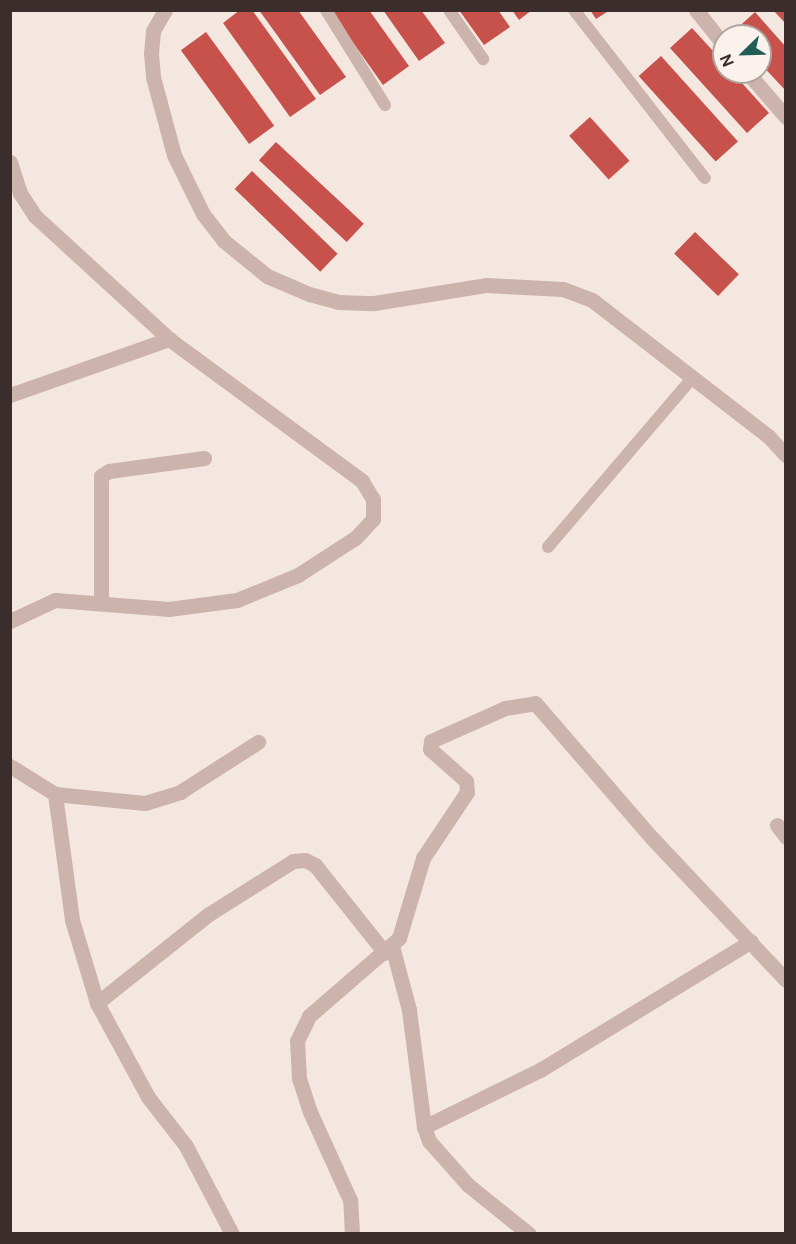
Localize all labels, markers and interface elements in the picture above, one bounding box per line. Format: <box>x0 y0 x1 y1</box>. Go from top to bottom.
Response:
north arrow <box>712 24 772 84</box>
text: N <box>715 51 739 70</box>

